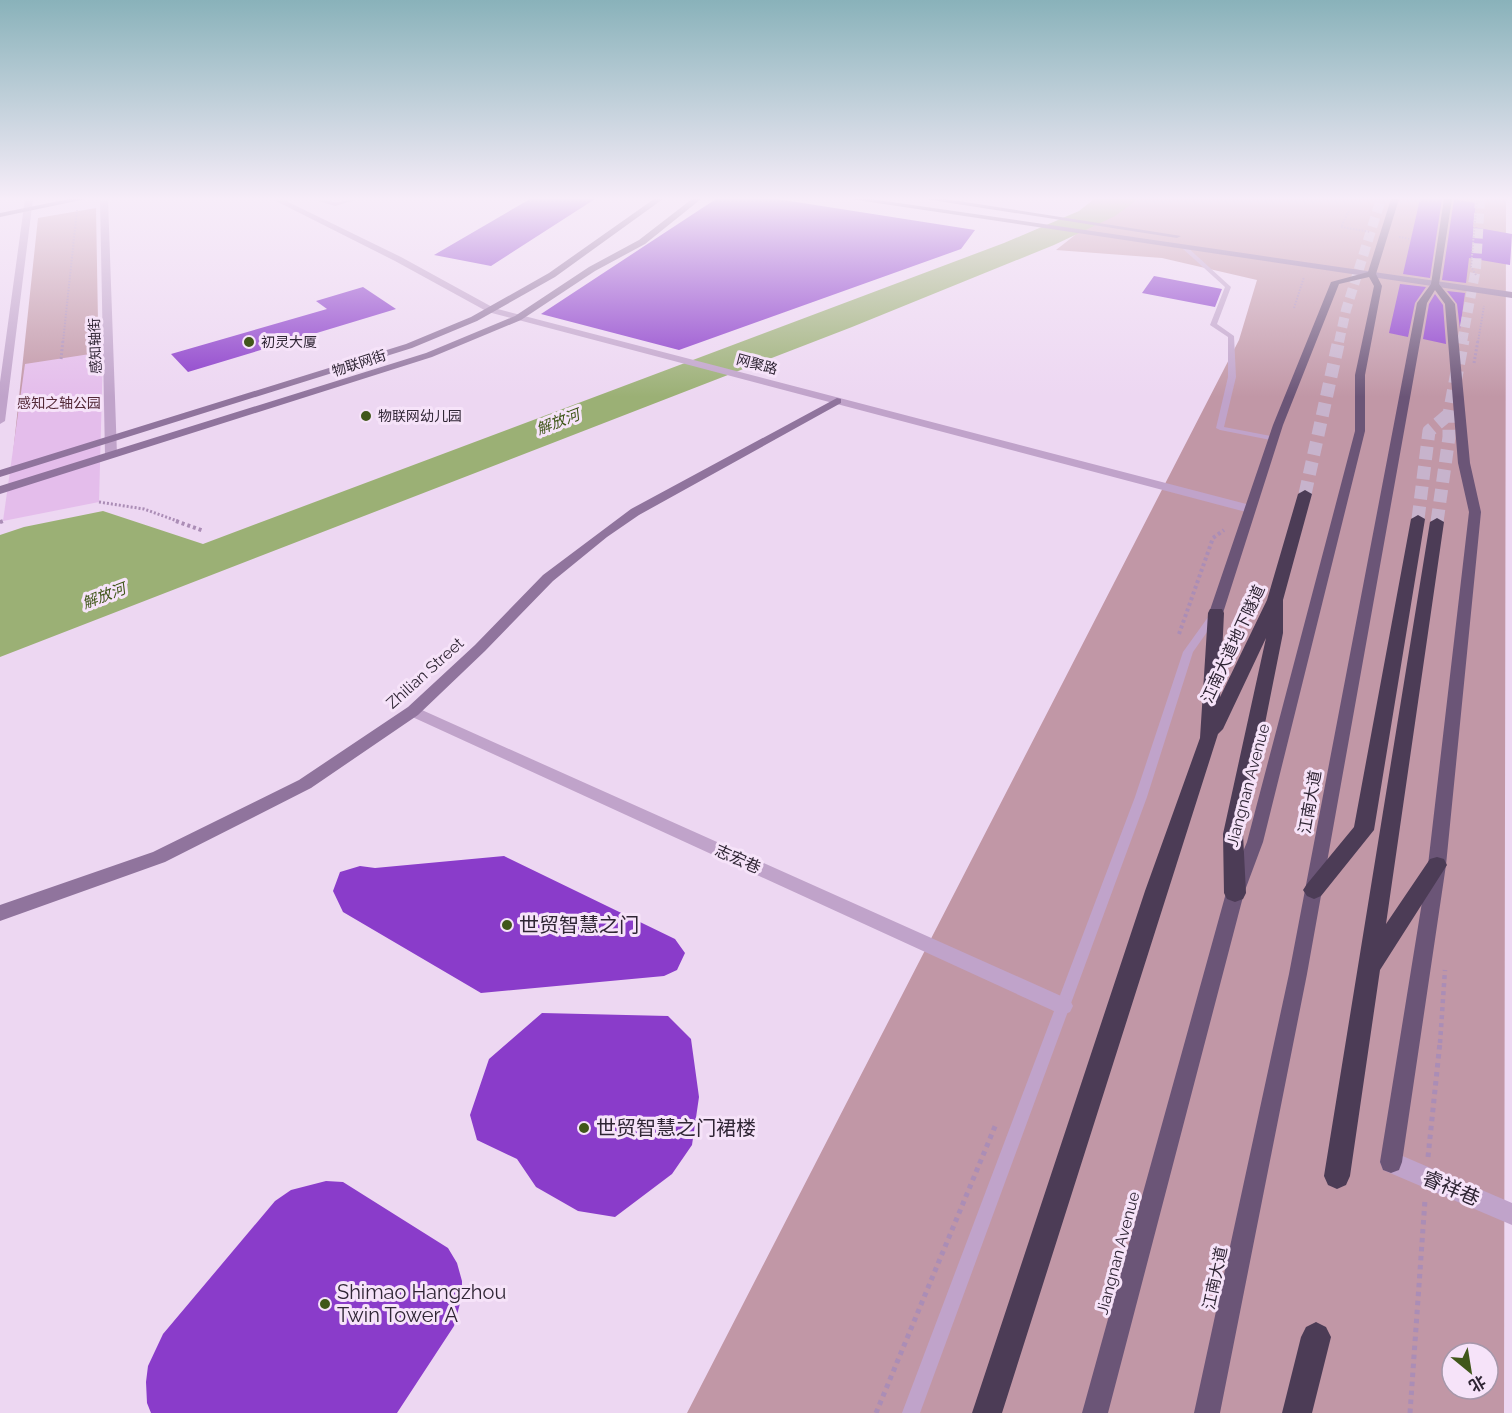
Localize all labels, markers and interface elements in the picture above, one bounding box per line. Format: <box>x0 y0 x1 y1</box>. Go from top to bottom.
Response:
street label: 感知轴街 <box>86 318 104 374</box>
place label: 初灵大厦 <box>261 334 317 350</box>
marker: 初灵大厦 <box>242 335 256 349</box>
street label: 物联网街 <box>330 347 388 379</box>
street label: 网聚路 <box>735 351 779 377</box>
park label: 感知之轴公园 <box>17 395 101 411</box>
water label: 解放河 <box>534 404 585 438</box>
place label: 物联网幼儿园 <box>378 408 462 424</box>
marker: 物联网幼儿园 <box>359 409 373 423</box>
water label: 解放河 <box>80 578 131 612</box>
street label: 江南大道地下隧道 <box>1197 582 1269 706</box>
street label: Zhilian Street <box>383 633 468 713</box>
street label: Jiangnan Avenue <box>1222 722 1274 848</box>
street label: 江南大道 <box>1295 769 1325 835</box>
street label: 志宏巷 <box>712 841 764 877</box>
place label: 世贸智慧之门 <box>519 913 639 937</box>
marker: 世贸智慧之门 <box>500 918 514 932</box>
place label: 世贸智慧之门裙楼 <box>596 1116 756 1140</box>
marker: 世贸智慧之门裙楼 <box>577 1121 591 1135</box>
street label: 睿祥巷 <box>1419 1165 1483 1211</box>
street label: Jiangnan Avenue <box>1092 1190 1144 1316</box>
street label: 江南大道 <box>1199 1245 1231 1311</box>
place label: Shimao Hangzhou Twin Tower A <box>337 1280 506 1327</box>
marker: Shimao Hangzhou Twin Tower A <box>318 1297 332 1311</box>
north arrow <box>1440 1341 1500 1401</box>
text: 北 <box>1466 1371 1489 1396</box>

